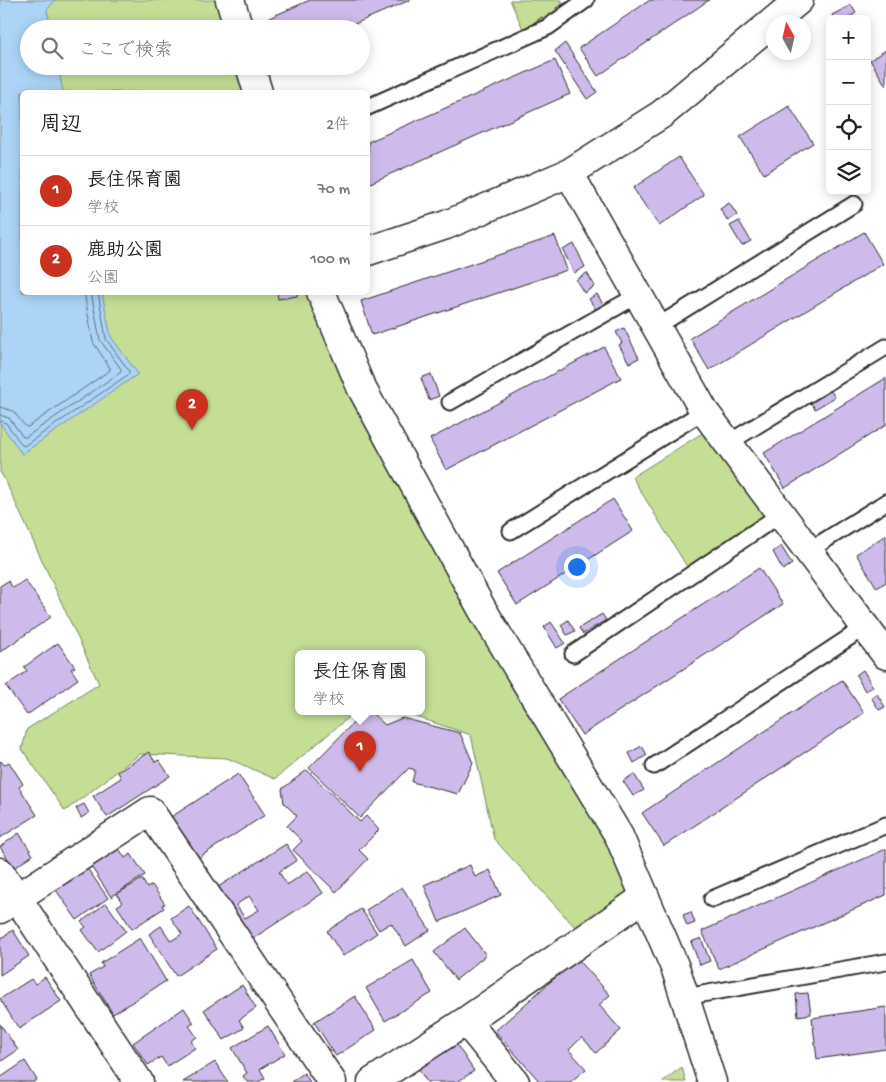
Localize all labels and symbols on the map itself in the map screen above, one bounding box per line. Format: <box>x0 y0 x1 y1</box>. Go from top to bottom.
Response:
north arrow <box>766 15 811 60</box>
pin: 2 <box>176 389 208 430</box>
your location <box>564 554 590 580</box>
pin: 1 <box>344 731 376 772</box>

